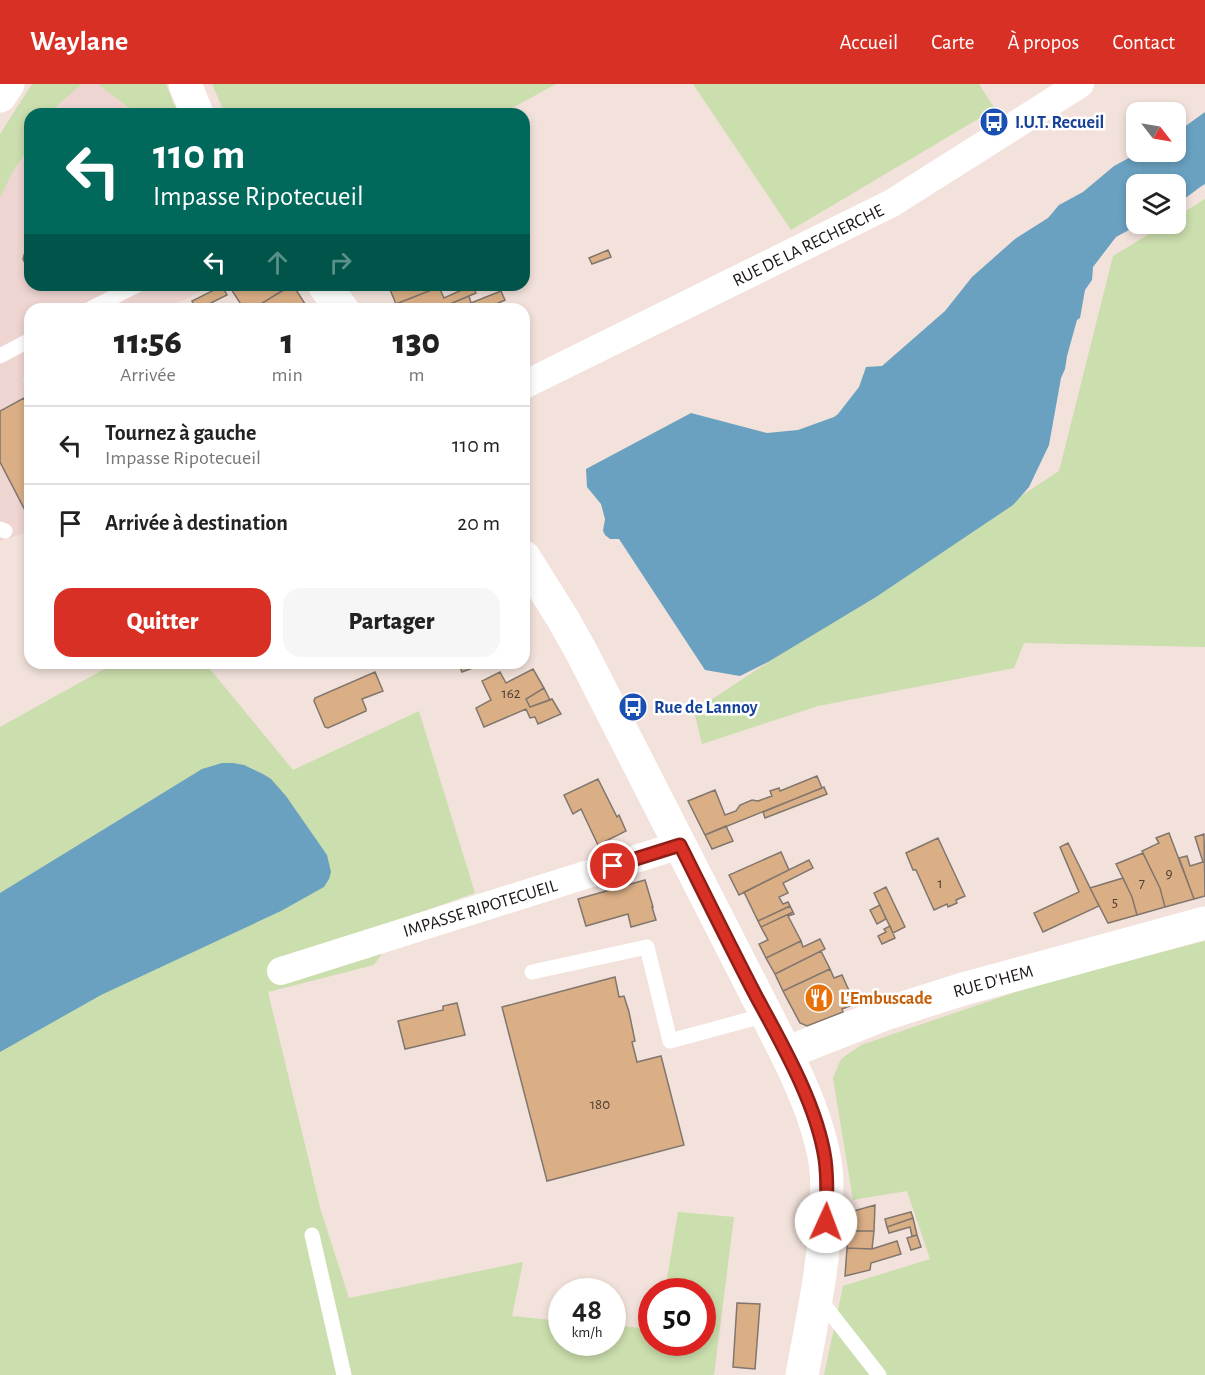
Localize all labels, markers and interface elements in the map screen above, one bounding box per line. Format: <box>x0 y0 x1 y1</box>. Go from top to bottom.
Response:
text: Waylane <box>30 28 128 56</box>
text: Accueil <box>840 32 898 53</box>
text: Carte <box>931 32 974 53</box>
text: À propos <box>1007 32 1079 53</box>
text: Contact <box>1112 32 1175 53</box>
north arrow <box>1126 102 1186 162</box>
map controls <box>1126 102 1186 234</box>
bus stop icon: I.U.T. Recueil <box>978 106 1010 138</box>
place label: I.U.T. Recueil <box>1015 114 1104 132</box>
icon: left <box>54 132 132 210</box>
text: 110 m <box>153 134 245 176</box>
button: layers <box>1126 174 1186 234</box>
text: Impasse Ripotecueil <box>153 183 364 210</box>
street label: RUE DE LA RECHERCHE <box>730 201 887 290</box>
icon: left <box>198 246 231 279</box>
icon: ahead <box>261 246 294 279</box>
icon: right <box>324 246 357 279</box>
text: 11:56 <box>114 324 182 360</box>
text: 1 <box>281 324 294 360</box>
text: 130 <box>393 324 440 360</box>
text: Arrivée <box>120 365 176 385</box>
text: min <box>272 365 303 385</box>
text: m <box>408 365 424 385</box>
text: Tournez à gauche <box>105 422 256 444</box>
icon: left <box>54 429 87 462</box>
text: 110 m <box>452 434 500 456</box>
text: Impasse Ripotecueil <box>105 448 261 468</box>
icon: arrive <box>54 507 87 540</box>
text: Arrivée à destination <box>105 512 288 534</box>
text: 20 m <box>457 512 500 534</box>
button: Quitter <box>54 588 271 657</box>
button: Partager <box>283 588 500 657</box>
house number: 162 <box>501 686 521 701</box>
bus stop icon: Rue de Lannoy <box>617 691 649 723</box>
place label: Rue de Lannoy <box>654 699 759 717</box>
pin <box>587 840 638 891</box>
icon: arrive <box>596 849 629 882</box>
house number: 9 <box>1165 866 1173 881</box>
house number: 1 <box>937 876 943 891</box>
house number: 7 <box>1139 876 1145 891</box>
street label: IMPASSE RIPOTECUEIL <box>401 877 560 941</box>
house number: 5 <box>1112 895 1118 910</box>
street label: RUE D'HEM <box>951 963 1035 1001</box>
restaurant icon: L'Embuscade <box>803 982 835 1014</box>
place label: L'Embuscade <box>840 990 932 1008</box>
house number: 180 <box>590 1097 610 1112</box>
position arrow <box>794 1190 858 1254</box>
speed limit sign: 50 <box>638 1278 716 1356</box>
text: 48 <box>572 1295 602 1325</box>
text: km/h <box>572 1325 602 1340</box>

